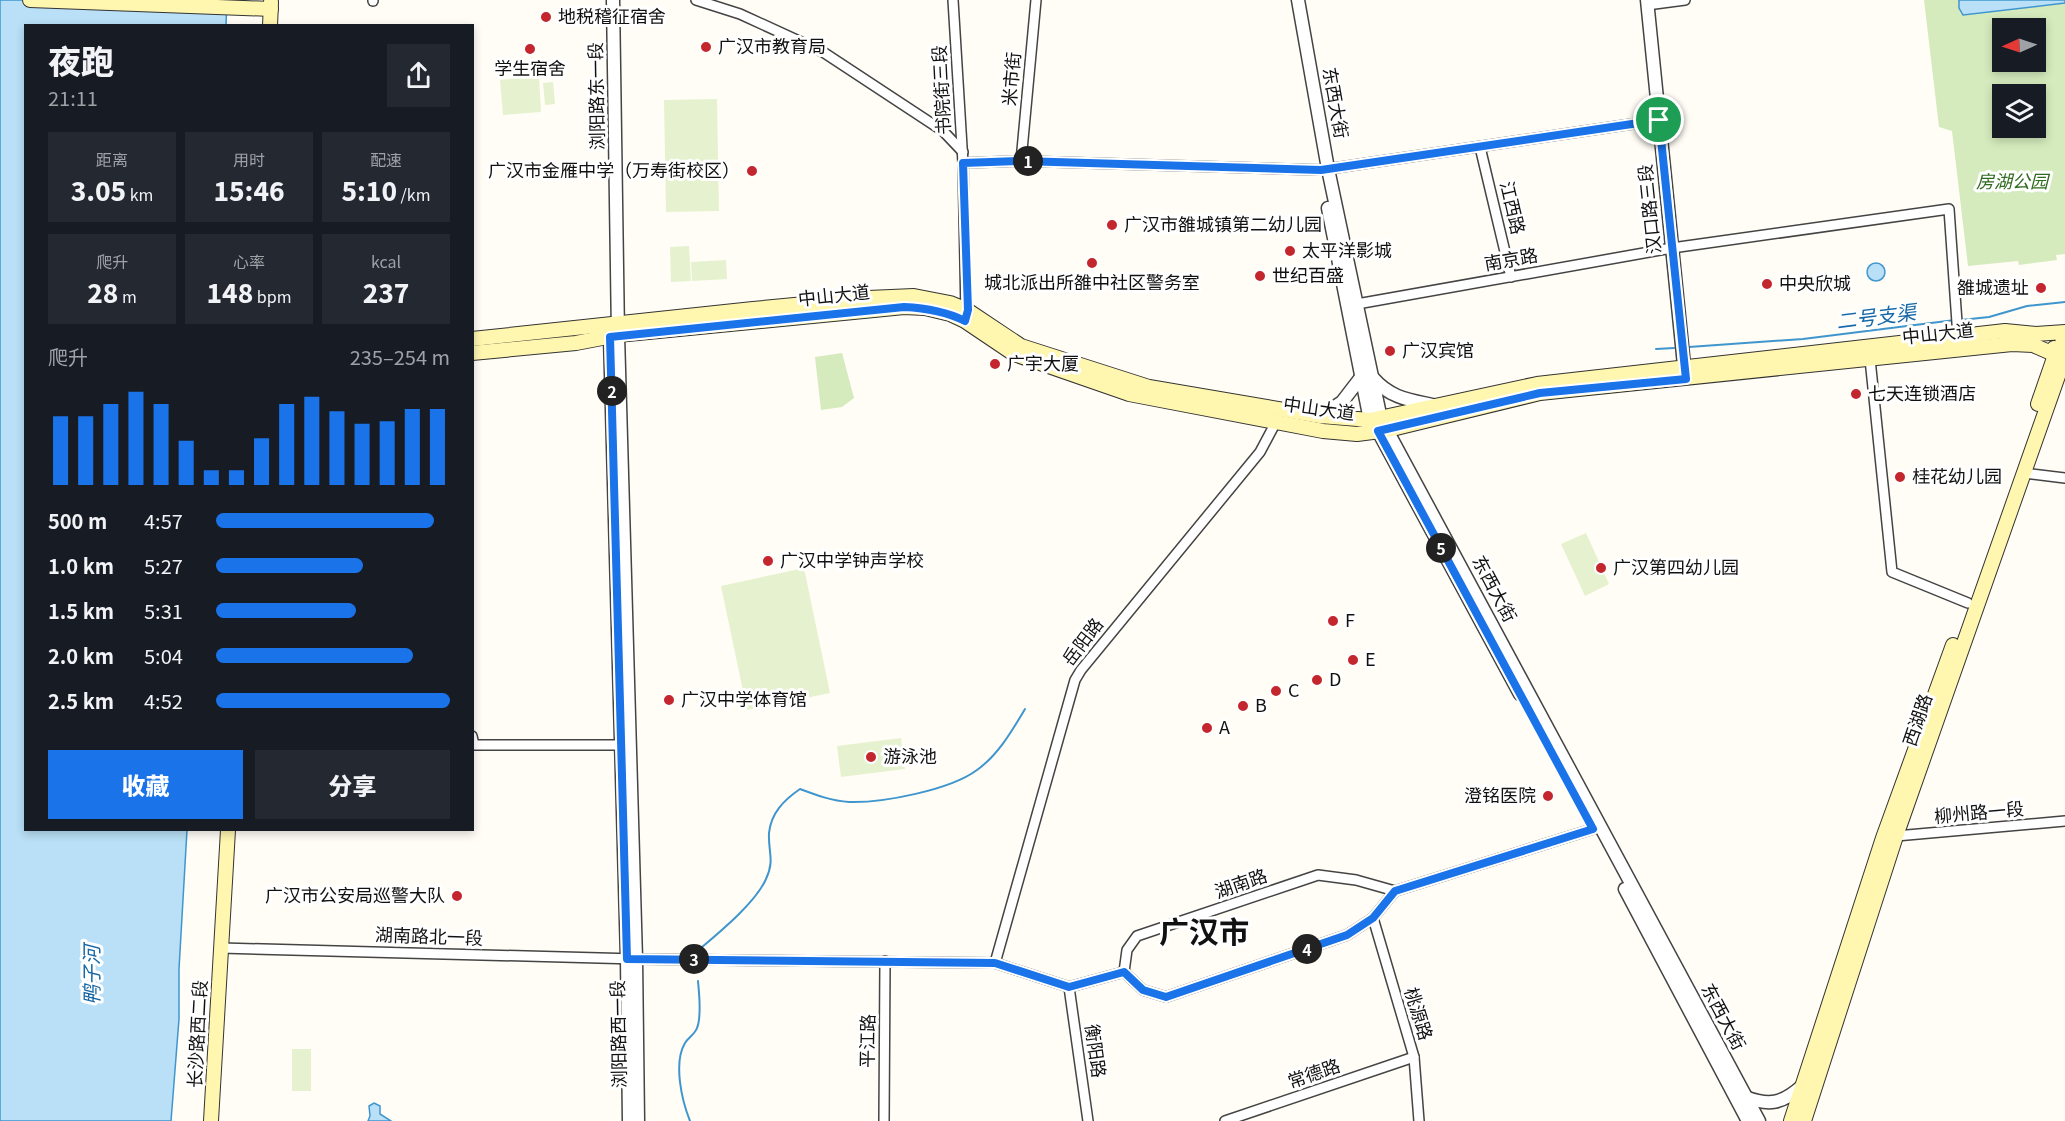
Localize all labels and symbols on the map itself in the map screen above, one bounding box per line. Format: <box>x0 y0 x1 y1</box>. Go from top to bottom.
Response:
place label: 地税稽征宿舍 <box>558 2 666 28</box>
marker: 地税稽征宿舍 <box>539 10 553 24</box>
north arrow <box>1992 18 2046 72</box>
place label: 广汉市教育局 <box>718 32 826 58</box>
marker: 广汉市教育局 <box>699 40 713 54</box>
marker: 学生宿舍 <box>523 42 537 56</box>
street label: 浏阳路东一段 <box>581 42 609 150</box>
street label: 书院街三段 <box>925 44 955 136</box>
street label: 米市街 <box>995 51 1025 107</box>
place label: 学生宿舍 <box>494 54 566 80</box>
street label: 东西大街 <box>1318 65 1356 140</box>
pin <box>1633 94 1684 145</box>
pin: 1 <box>1013 146 1043 176</box>
place label: 广汉市金雁中学（万寿街校区） <box>488 156 740 182</box>
street label: 汉口路三段 <box>1630 163 1666 255</box>
marker: 广汉市金雁中学（万寿街校区） <box>745 164 759 178</box>
park label: 房湖公园 <box>1976 167 2051 193</box>
street label: 江西路 <box>1495 178 1533 237</box>
place label: 广汉市雒城镇第二幼儿园 <box>1124 210 1322 236</box>
marker: 广汉市雒城镇第二幼儿园 <box>1105 218 1119 232</box>
place label: 太平洋影城 <box>1302 236 1392 262</box>
street label: 南京路 <box>1482 241 1539 276</box>
marker: 太平洋影城 <box>1283 244 1297 258</box>
marker: 城北派出所雒中社区警务室 <box>1085 256 1099 270</box>
place label: 世纪百盛 <box>1272 261 1344 287</box>
place label: 城北派出所雒中社区警务室 <box>984 268 1200 294</box>
marker: 世纪百盛 <box>1253 269 1267 283</box>
place label: 中央欣城 <box>1779 269 1851 295</box>
place label: 雒城遗址 <box>1957 273 2029 299</box>
street label: 中山大道 <box>797 277 871 311</box>
marker: 中央欣城 <box>1760 277 1774 291</box>
marker: 雒城遗址 <box>2034 281 2048 295</box>
water label: 二号支渠 <box>1834 296 1920 335</box>
street label: 中山大道 <box>1901 315 1975 349</box>
place label: 广汉宾馆 <box>1402 336 1474 362</box>
marker: 广汉宾馆 <box>1383 344 1397 358</box>
place label: 广宇大厦 <box>1007 349 1079 375</box>
marker: 广宇大厦 <box>988 357 1002 371</box>
pin: 2 <box>597 376 627 406</box>
place label: 七天连锁酒店 <box>1868 379 1976 405</box>
marker: 七天连锁酒店 <box>1849 387 1863 401</box>
street label: 中山大道 <box>1282 389 1357 425</box>
place label: 桂花幼儿园 <box>1912 462 2002 488</box>
marker: 桂花幼儿园 <box>1893 470 1907 484</box>
pin: 5 <box>1426 533 1456 563</box>
place label: 广汉中学钟声学校 <box>780 546 924 572</box>
street label: 东西大街 <box>1467 550 1524 626</box>
place label: 广汉第四幼儿园 <box>1613 553 1739 579</box>
marker: 广汉中学钟声学校 <box>761 554 775 568</box>
marker: 广汉第四幼儿园 <box>1594 561 1608 575</box>
place label: F <box>1345 606 1355 632</box>
street label: 岳阳路 <box>1055 611 1108 670</box>
marker: F <box>1326 614 1340 628</box>
place label: E <box>1365 645 1376 671</box>
marker: E <box>1346 653 1360 667</box>
place label: D <box>1329 665 1341 691</box>
marker: D <box>1310 673 1324 687</box>
place label: C <box>1288 676 1299 702</box>
marker: C <box>1269 684 1283 698</box>
place label: 广汉中学体育馆 <box>681 685 807 711</box>
street label: 西湖路 <box>1895 690 1937 749</box>
place label: B <box>1255 691 1267 717</box>
marker: 广汉中学体育馆 <box>662 693 676 707</box>
marker: B <box>1236 699 1250 713</box>
place label: A <box>1219 713 1230 739</box>
marker: A <box>1200 721 1214 735</box>
place label: 游泳池 <box>883 742 937 768</box>
marker: 游泳池 <box>864 750 878 764</box>
place label: 澄铭医院 <box>1464 781 1536 807</box>
marker: 澄铭医院 <box>1541 789 1555 803</box>
street label: 柳州路一段 <box>1933 794 2025 828</box>
street label: 湖南路 <box>1211 861 1270 903</box>
place label: 广汉市公安局巡警大队 <box>265 881 445 907</box>
marker: 广汉市公安局巡警大队 <box>450 889 464 903</box>
district label: 广汉市 <box>1159 908 1249 952</box>
street label: 湖南路北一段 <box>375 920 483 950</box>
pin: 4 <box>1292 934 1322 964</box>
water label: 鸭子河 <box>76 941 105 1005</box>
pin: 3 <box>679 944 709 974</box>
street label: 东西大街 <box>1696 978 1753 1054</box>
street label: 长沙路西二段 <box>180 979 212 1089</box>
street label: 浏阳路西一段 <box>603 980 631 1088</box>
street label: 桃源路 <box>1400 984 1440 1043</box>
street label: 平江路 <box>853 1014 879 1068</box>
street label: 衡阳路 <box>1080 1022 1114 1079</box>
street label: 常德路 <box>1284 1051 1343 1093</box>

